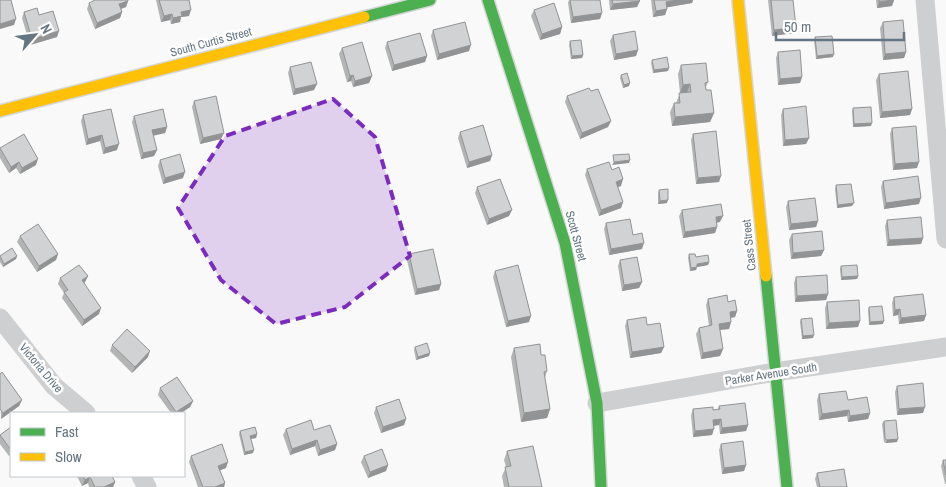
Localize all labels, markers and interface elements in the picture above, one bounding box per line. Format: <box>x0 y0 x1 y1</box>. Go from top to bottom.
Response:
north arrow <box>10 10 60 60</box>
scale bar <box>776 10 904 42</box>
text: 50 m <box>784 16 811 37</box>
text: N <box>37 21 56 37</box>
street label: South Curtis Street <box>169 23 254 61</box>
street label: Scott Street <box>562 209 590 263</box>
street label: Cass Street <box>738 218 760 271</box>
street label: Victoria Drive <box>16 340 66 396</box>
street label: Parker Avenue South <box>724 359 818 389</box>
legend <box>10 412 185 477</box>
text: Fast <box>55 421 79 442</box>
text: Slow <box>55 446 82 467</box>

